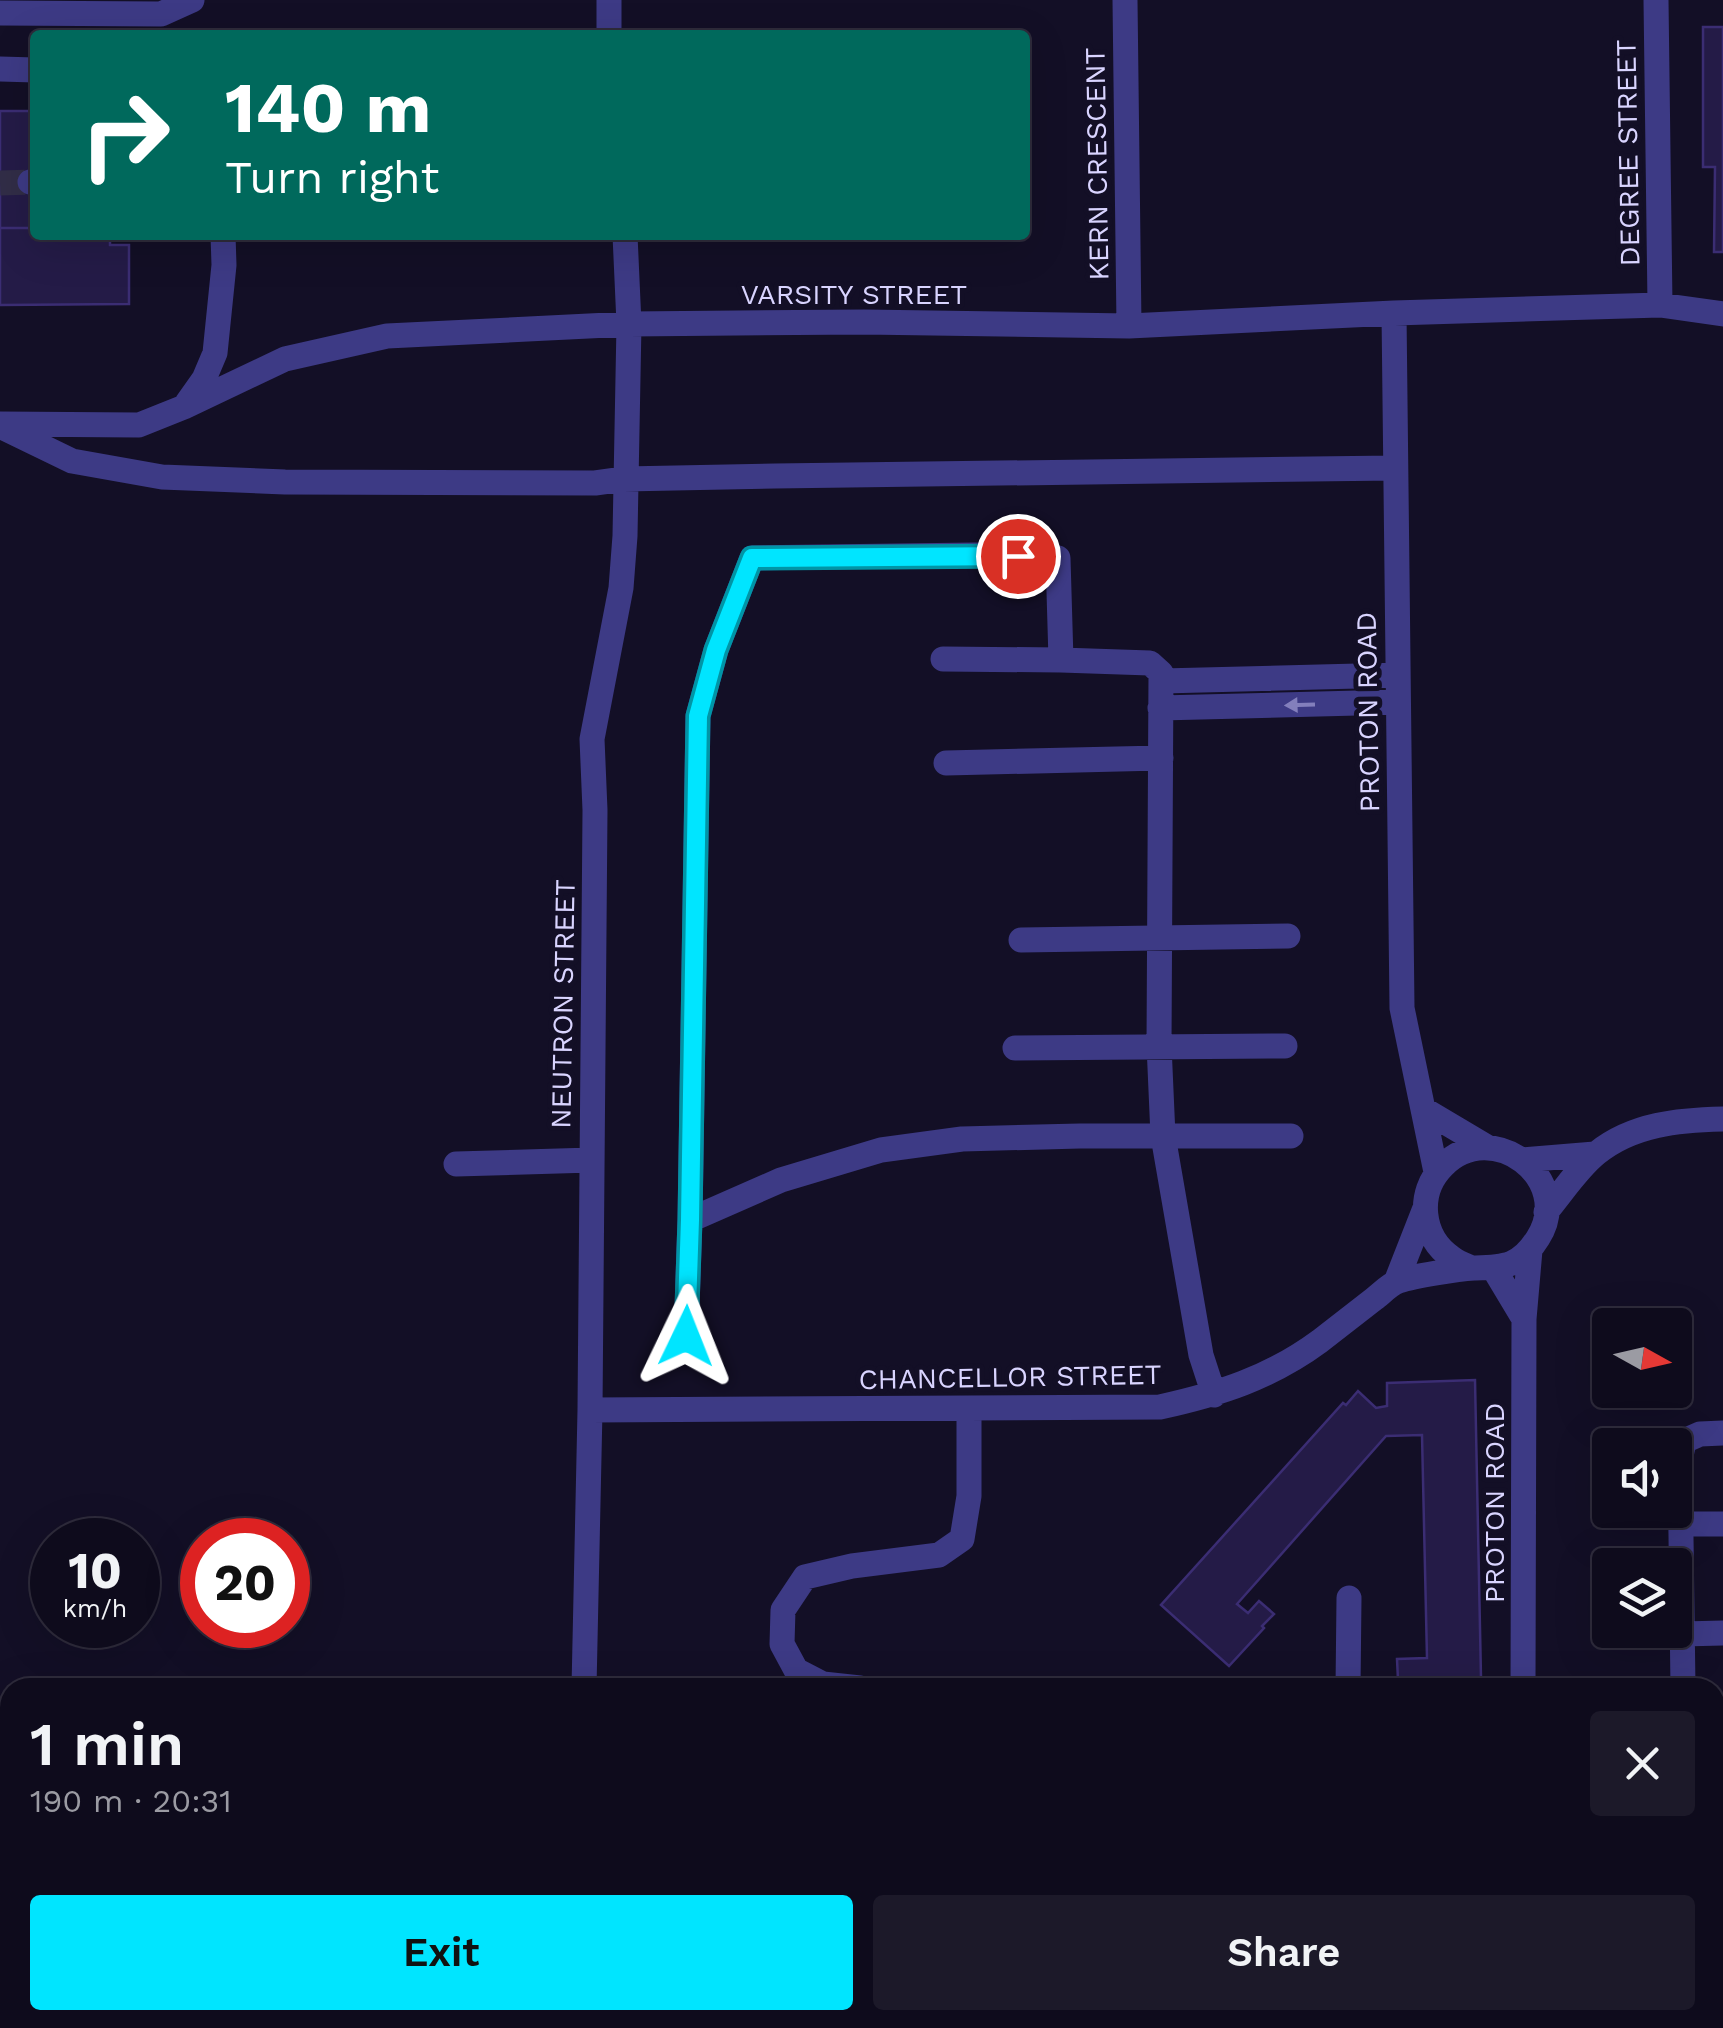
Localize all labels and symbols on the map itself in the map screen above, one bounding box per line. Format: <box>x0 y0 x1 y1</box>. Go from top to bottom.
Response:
street label: DEGREE STREET <box>1610 39 1646 267</box>
street label: KERN CRESCENT <box>1078 47 1116 281</box>
street label: VARSITY STREET <box>741 278 967 311</box>
pin <box>976 514 1061 599</box>
street label: PROTON ROAD <box>1350 611 1386 813</box>
one-way arrow <box>1283 697 1315 713</box>
street label: NEUTRON STREET <box>544 879 582 1129</box>
position arrow <box>634 1284 738 1388</box>
north arrow <box>1592 1308 1692 1408</box>
street label: CHANCELLOR STREET <box>858 1358 1162 1396</box>
street label: PROTON ROAD <box>1478 1403 1511 1603</box>
speed limit sign: 20 <box>180 1518 310 1648</box>

